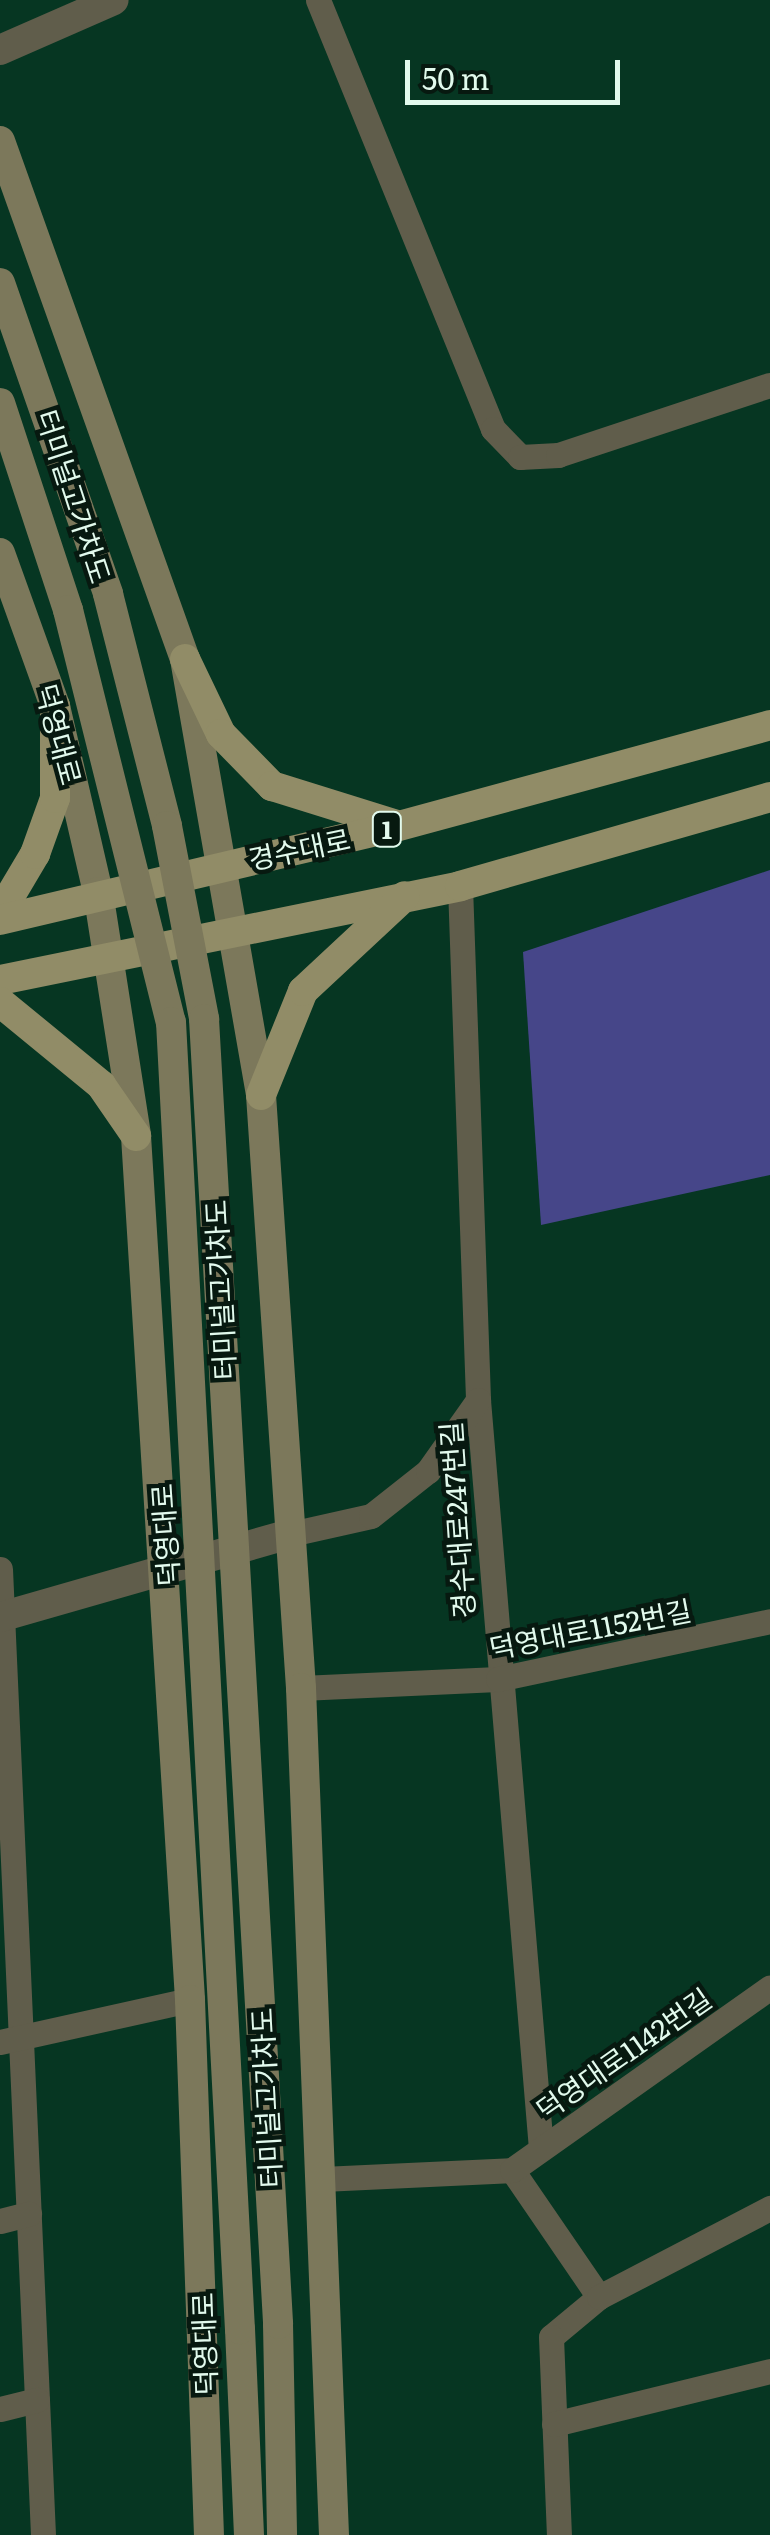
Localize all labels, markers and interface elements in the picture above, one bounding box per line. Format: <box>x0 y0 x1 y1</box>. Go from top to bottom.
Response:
scale bar <box>410 40 625 102</box>
text: 50 m <box>422 55 490 99</box>
street label: 터미널고가차도 <box>31 405 119 587</box>
street label: 덕영대로 <box>30 680 90 788</box>
road number: 1 <box>370 809 404 849</box>
street label: 경수대로 <box>245 821 353 875</box>
street label: 터미널고가차도 <box>198 1199 240 1381</box>
street label: 경수대로247번길 <box>432 1420 480 1620</box>
street label: 덕영대로 <box>144 1482 184 1588</box>
street label: 덕영대로1152번길 <box>486 1592 694 1664</box>
street label: 덕영대로1142번길 <box>529 1980 717 2126</box>
street label: 터미널고가차도 <box>244 2007 286 2189</box>
street label: 덕영대로 <box>184 2292 222 2396</box>

